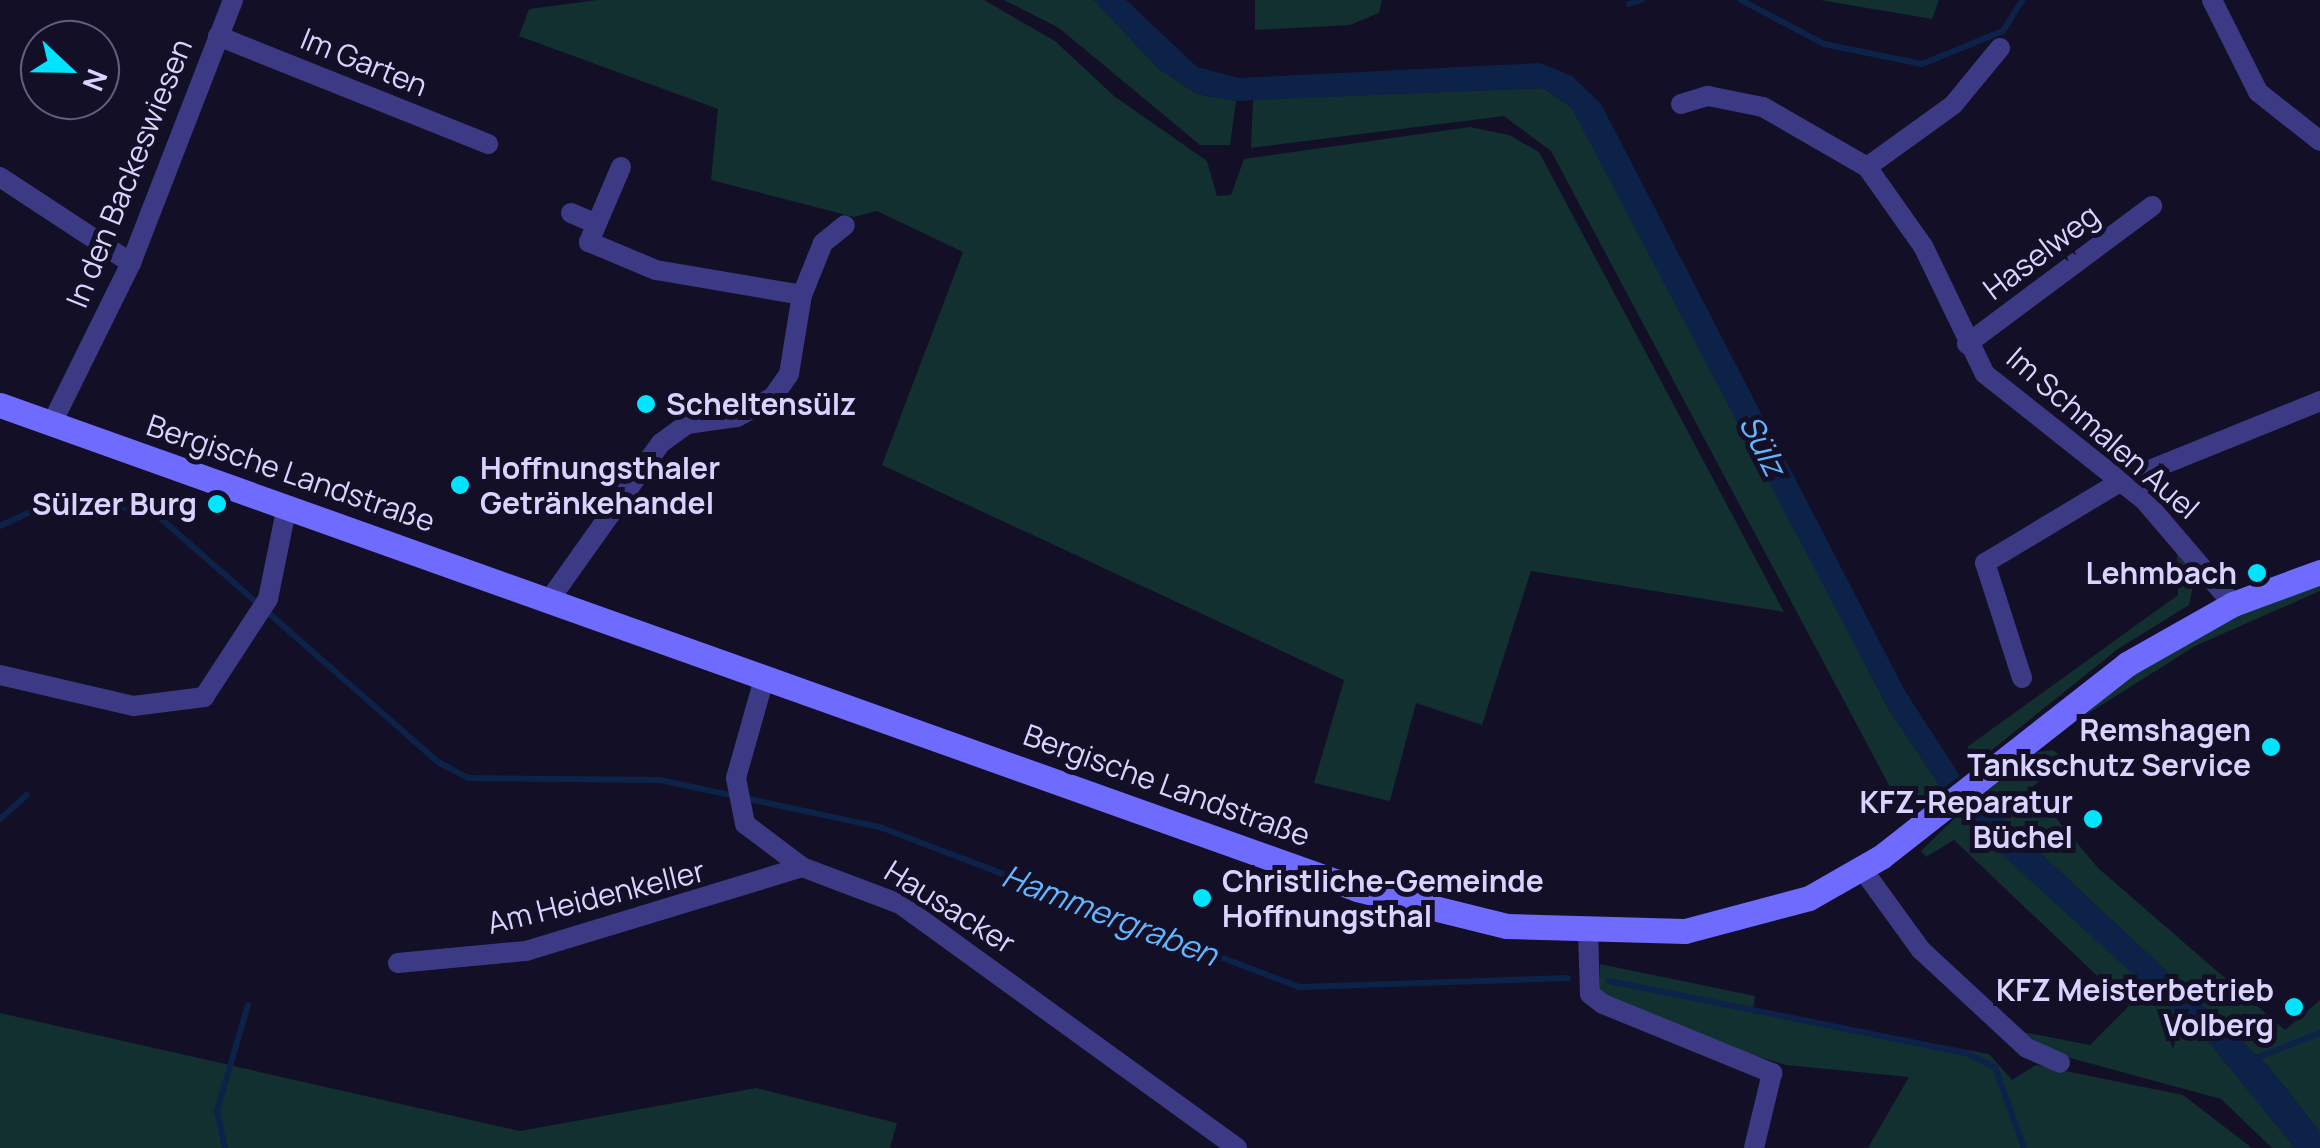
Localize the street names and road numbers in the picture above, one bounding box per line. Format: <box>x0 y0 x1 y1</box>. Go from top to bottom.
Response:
street label: Im Garten <box>295 20 433 104</box>
street label: In den Backeswiesen <box>59 33 199 313</box>
street label: Haselweg <box>1976 197 2106 307</box>
street label: Im Schmalen Auel <box>2000 340 2206 526</box>
street label: Bergische Landstraße <box>142 407 440 539</box>
street label: Bergische Landstraße <box>1019 716 1315 854</box>
street label: Am Heidenkeller <box>484 853 708 941</box>
street label: Hausacker <box>878 853 1022 961</box>

